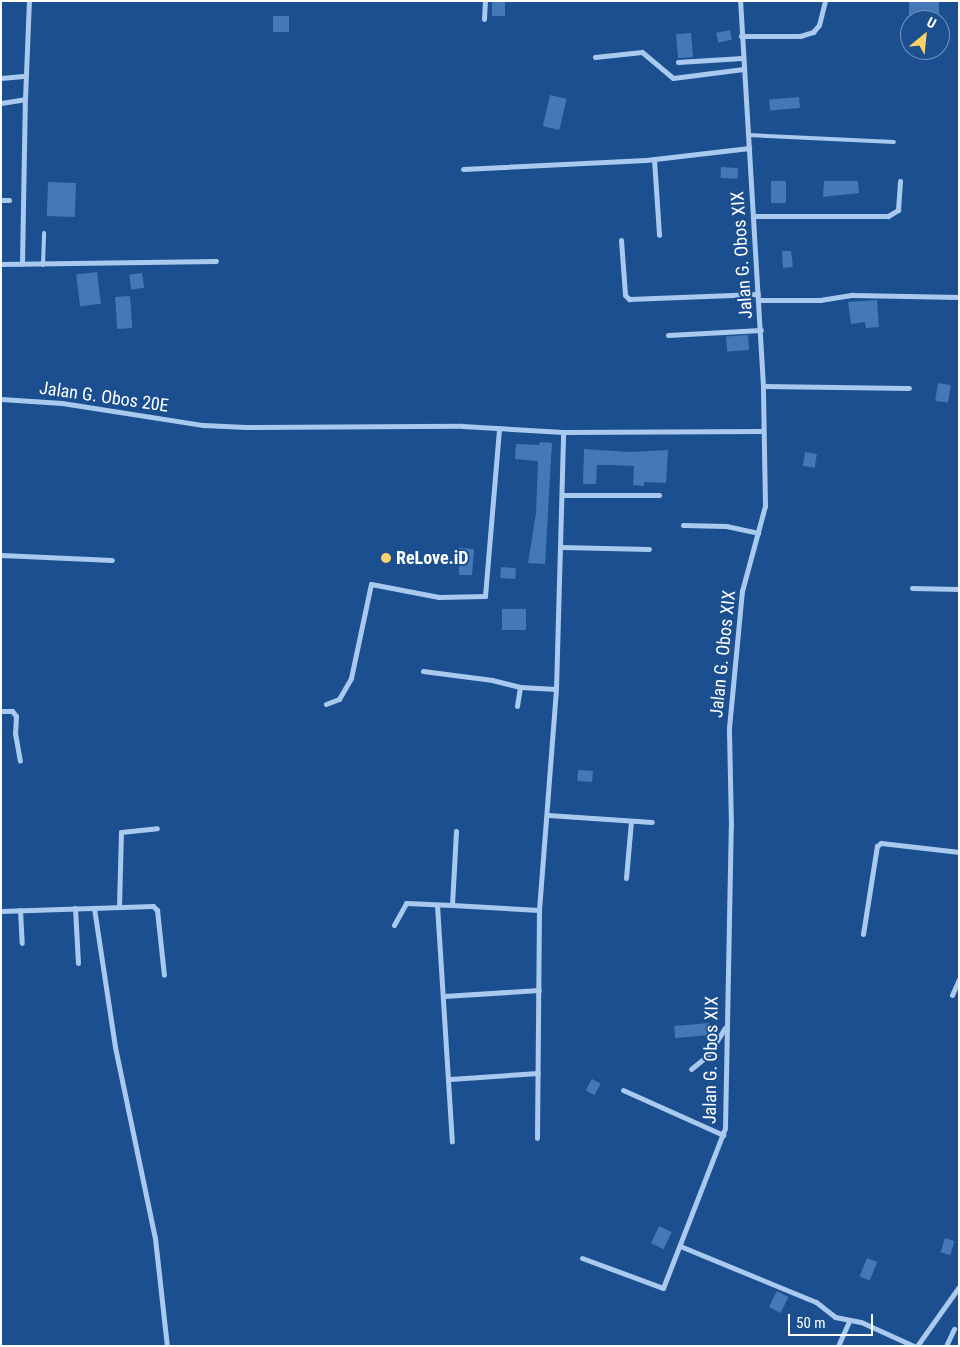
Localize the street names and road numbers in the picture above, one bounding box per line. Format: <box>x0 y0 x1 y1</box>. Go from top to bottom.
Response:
street label: Jalan G. Obos XIX <box>727 190 757 320</box>
street label: Jalan G. Obos 20E <box>38 377 170 417</box>
street label: Jalan G. Obos XIX <box>706 589 740 719</box>
street label: Jalan G. Obos XIX <box>699 996 723 1124</box>

